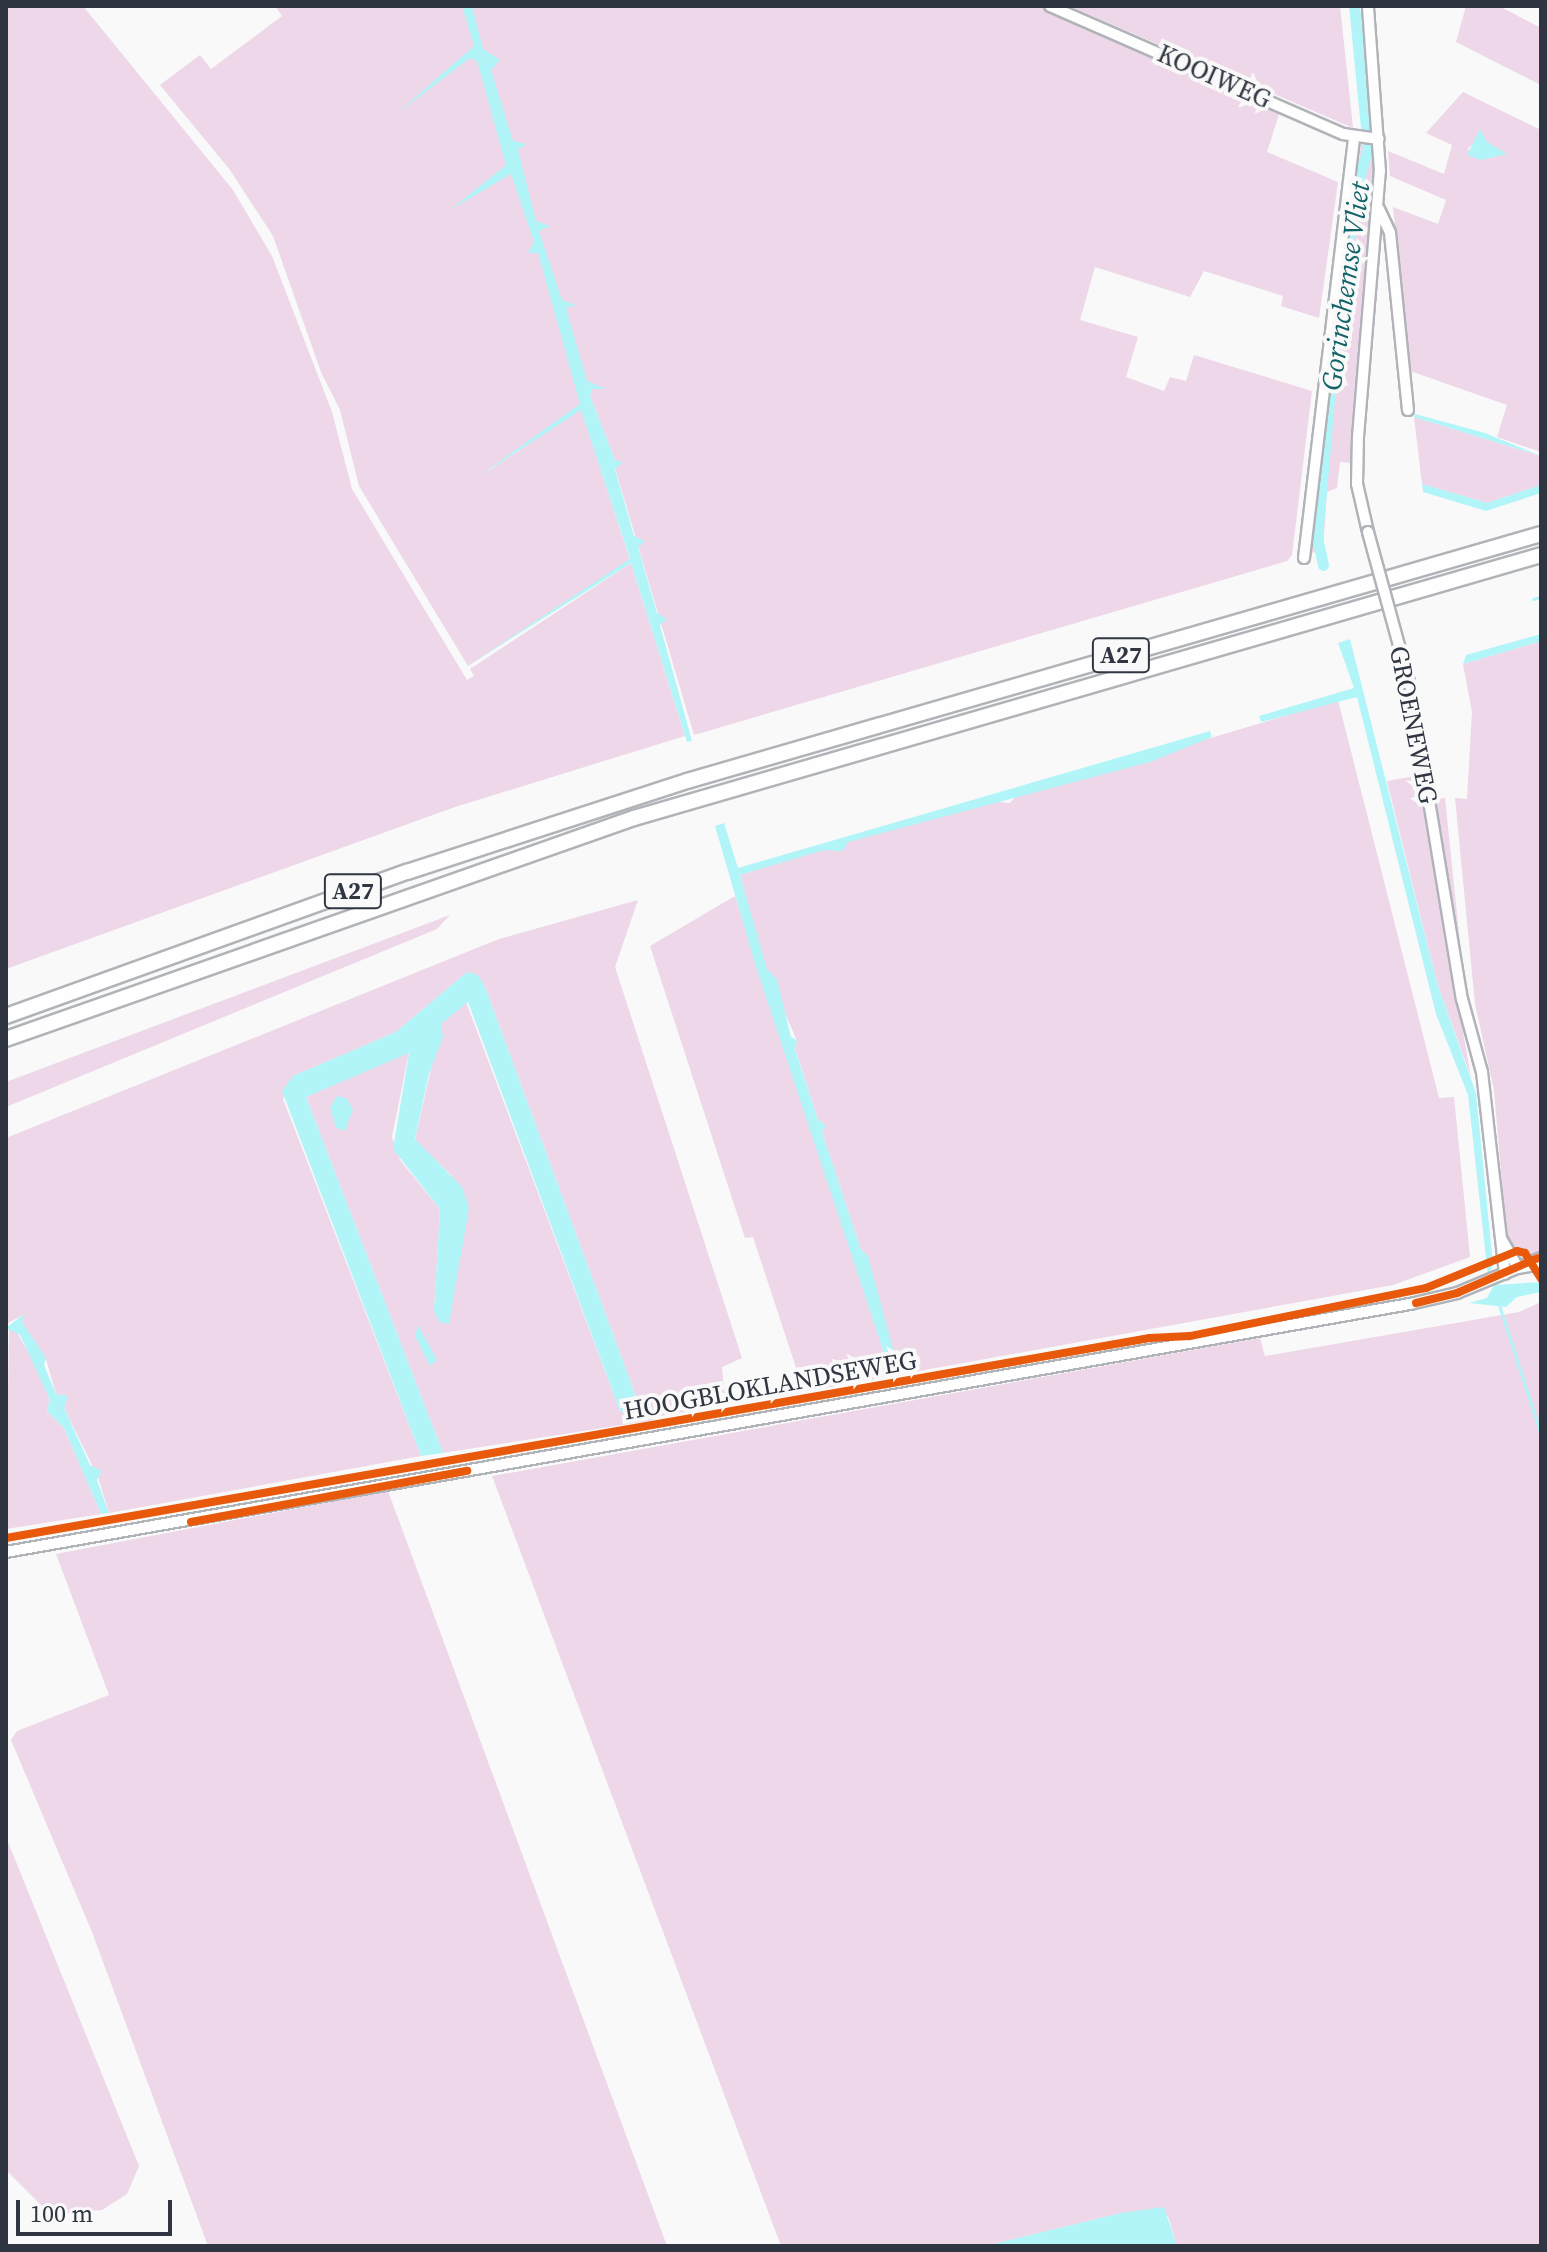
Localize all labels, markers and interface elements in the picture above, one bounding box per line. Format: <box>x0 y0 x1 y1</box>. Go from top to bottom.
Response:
street label: KOOIWEG <box>1152 38 1276 116</box>
water label: Gorinchemse Vliet <box>1314 180 1376 392</box>
road number: A27 <box>1091 635 1151 675</box>
street label: GROENEWEG <box>1382 644 1444 806</box>
road number: A27 <box>323 871 383 911</box>
street label: HOOGBLOKLANDSEWEG <box>621 1345 919 1427</box>
scale bar <box>20 2184 176 2234</box>
text: 100 m <box>30 2197 93 2230</box>

